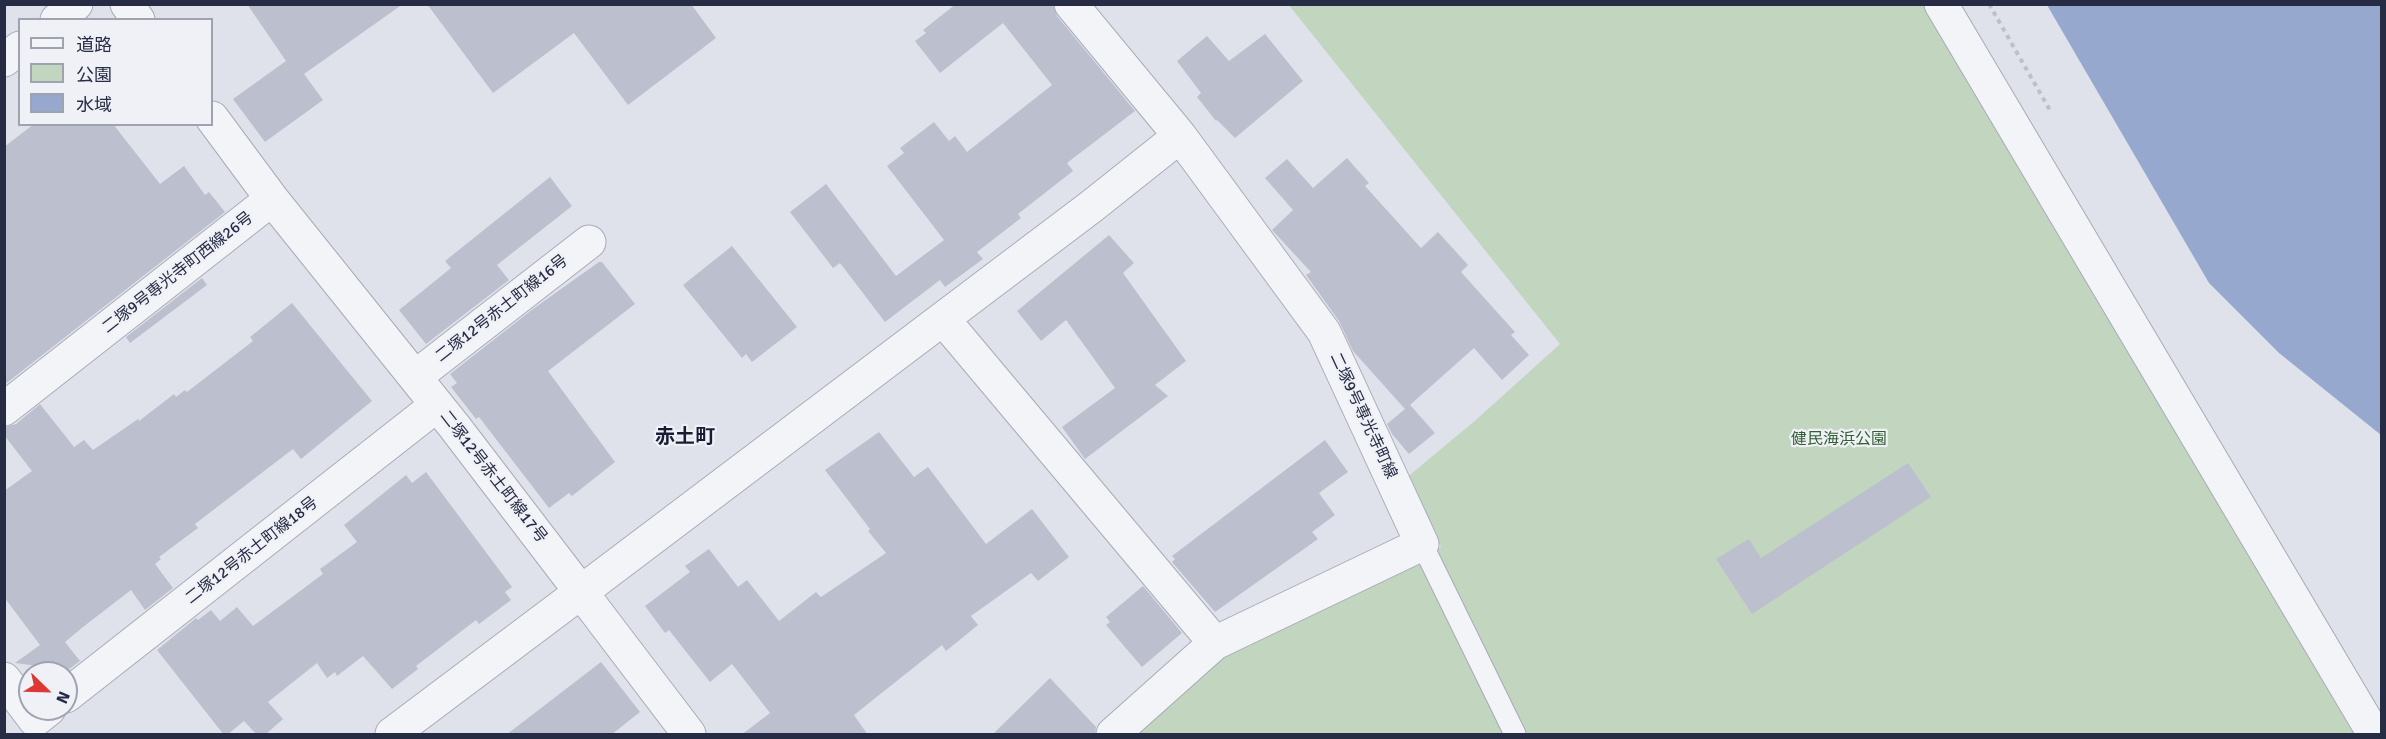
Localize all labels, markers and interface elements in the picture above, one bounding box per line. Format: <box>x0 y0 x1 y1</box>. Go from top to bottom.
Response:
legend <box>18 18 213 126</box>
text: 道路 <box>76 34 112 56</box>
text: 公園 <box>76 64 112 86</box>
text: 水域 <box>76 94 112 116</box>
street label: 二塚9号専光寺町西線26号 <box>99 208 257 338</box>
street label: 二塚12号赤土町線16号 <box>432 251 572 367</box>
street label: 二塚9号専光寺町線 <box>1325 350 1401 482</box>
street label: 二塚12号赤土町線17号 <box>435 407 551 547</box>
district label: 赤土町 <box>655 426 715 450</box>
park label: 健民海浜公園 <box>1791 430 1887 450</box>
street label: 二塚12号赤土町線18号 <box>182 493 322 609</box>
north arrow <box>18 661 78 721</box>
text: N <box>51 688 74 706</box>

